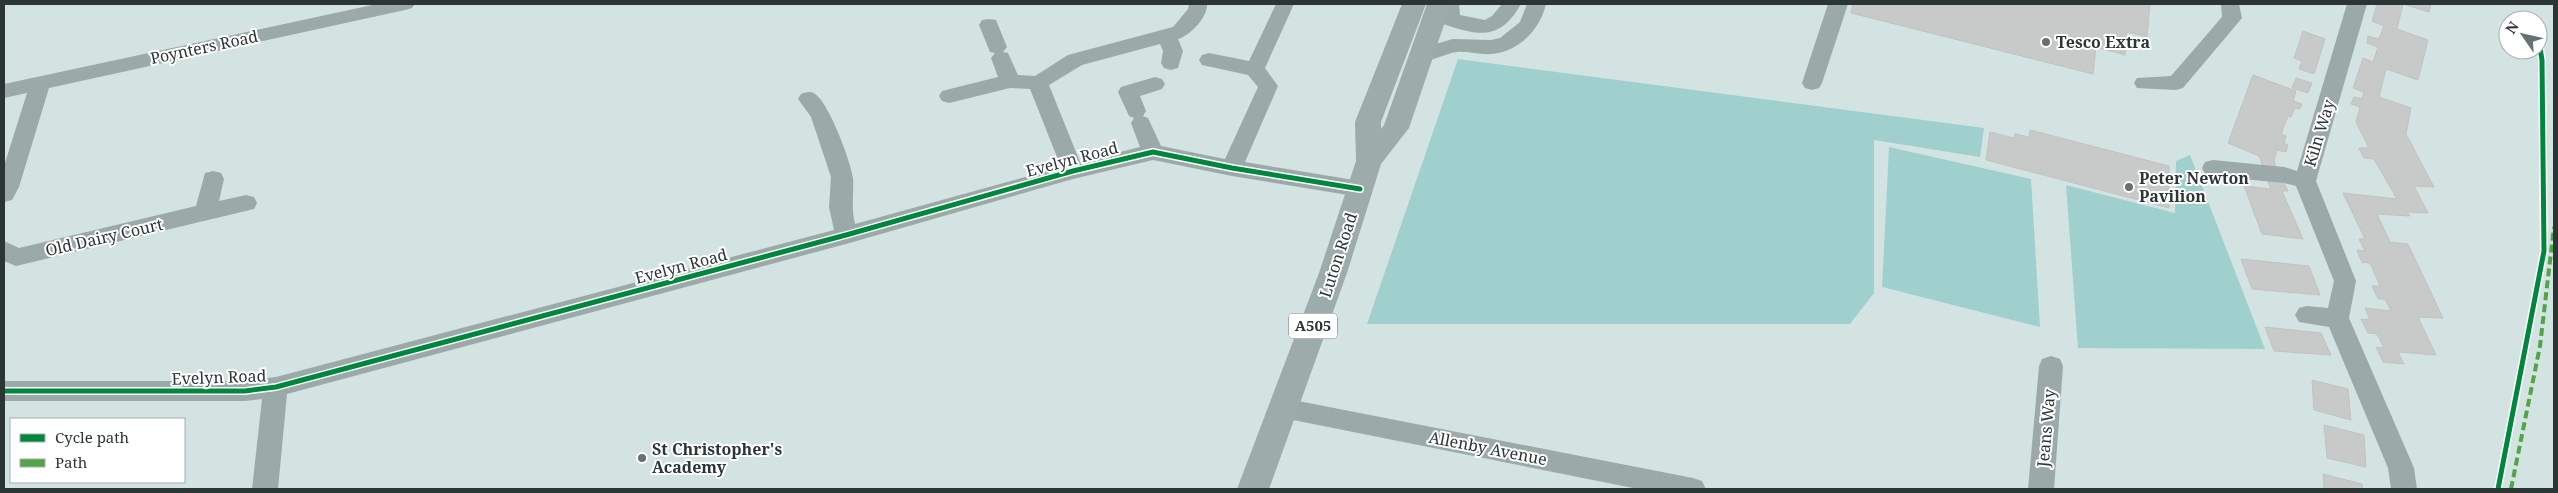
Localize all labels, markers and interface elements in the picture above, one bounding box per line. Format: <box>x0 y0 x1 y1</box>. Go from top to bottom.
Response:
north arrow <box>2498 10 2548 60</box>
text: N <box>2501 18 2523 37</box>
street label: Poynters Road <box>148 25 260 69</box>
place label: Tesco Extra <box>2056 31 2150 53</box>
marker: Tesco Extra <box>2040 36 2052 48</box>
street label: Kiln Way <box>2298 96 2340 169</box>
street label: Evelyn Road <box>1023 136 1121 182</box>
place label: Peter Newton Pavilion <box>2139 167 2249 207</box>
marker: Peter Newton Pavilion <box>2123 181 2135 193</box>
street label: Luton Road <box>1314 210 1362 300</box>
street label: Old Dairy Court <box>43 213 165 261</box>
street label: Evelyn Road <box>632 243 730 289</box>
road number: A505 <box>1289 314 1337 338</box>
street label: Evelyn Road <box>171 364 267 390</box>
street label: Jeans Way <box>2032 387 2060 469</box>
legend <box>10 418 185 483</box>
street label: Allenby Avenue <box>1427 426 1549 470</box>
text: Cycle path <box>55 427 130 447</box>
place label: St Christopher's Academy <box>652 438 782 478</box>
text: Path <box>55 452 88 472</box>
marker: St Christopher's Academy <box>636 452 648 464</box>

